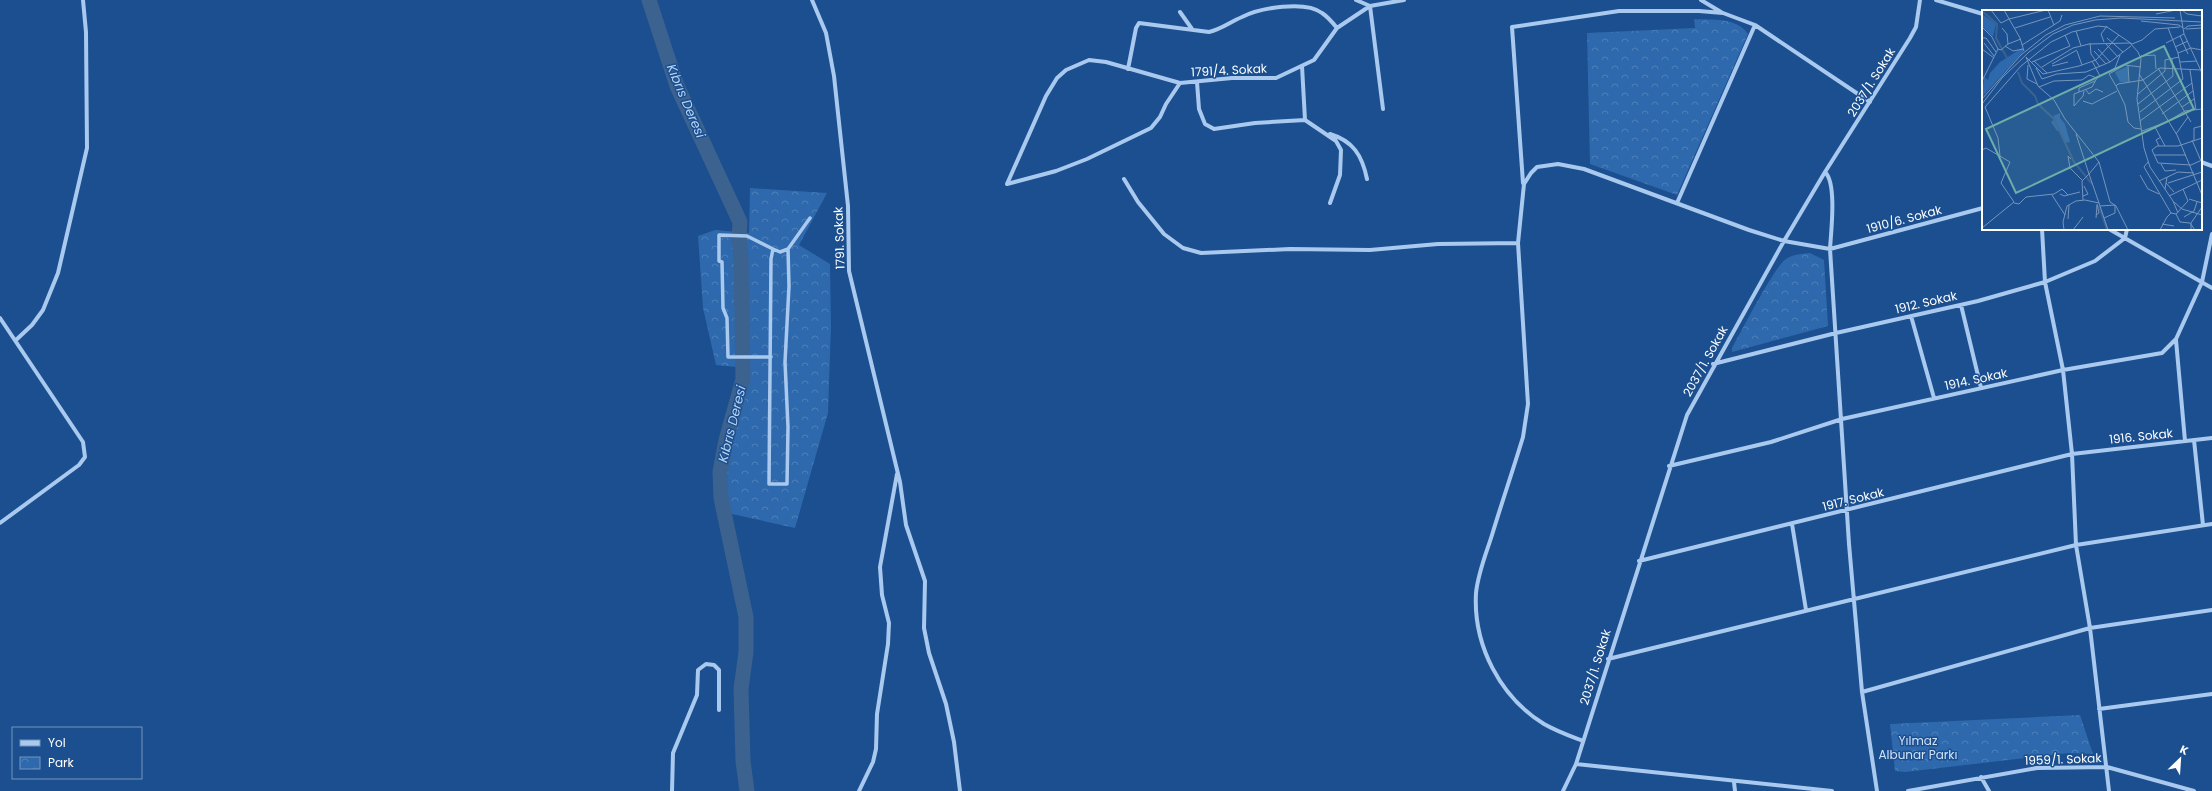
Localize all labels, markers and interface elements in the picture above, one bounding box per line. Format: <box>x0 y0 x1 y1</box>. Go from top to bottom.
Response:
inset map <box>1982 10 2202 230</box>
street label: 2037/1. Sokak <box>1843 44 1899 120</box>
street label: 1791/4. Sokak <box>1191 59 1268 80</box>
water label: Kıbrıs Deresi <box>662 61 710 142</box>
street label: 1910/6. Sokak <box>1865 201 1944 237</box>
street label: 1791. Sokak <box>829 206 849 270</box>
street label: 1912. Sokak <box>1893 286 1959 317</box>
street label: 2037/1. Sokak <box>1679 322 1732 399</box>
street label: 1914. Sokak <box>1943 364 2010 394</box>
water label: Kıbrıs Deresi <box>713 383 751 464</box>
street label: 1916. Sokak <box>2108 424 2174 448</box>
street label: 1917. Sokak <box>1821 483 1886 515</box>
street label: 2037/1. Sokak <box>1575 626 1615 707</box>
legend <box>12 727 142 779</box>
park label: Yılmaz Albunar Parkı <box>1879 732 1958 763</box>
text: Yol <box>48 734 66 751</box>
north arrow <box>2160 739 2200 779</box>
text: K <box>2177 741 2191 759</box>
street label: 1959/1. Sokak <box>2024 749 2103 769</box>
text: Park <box>48 754 75 771</box>

